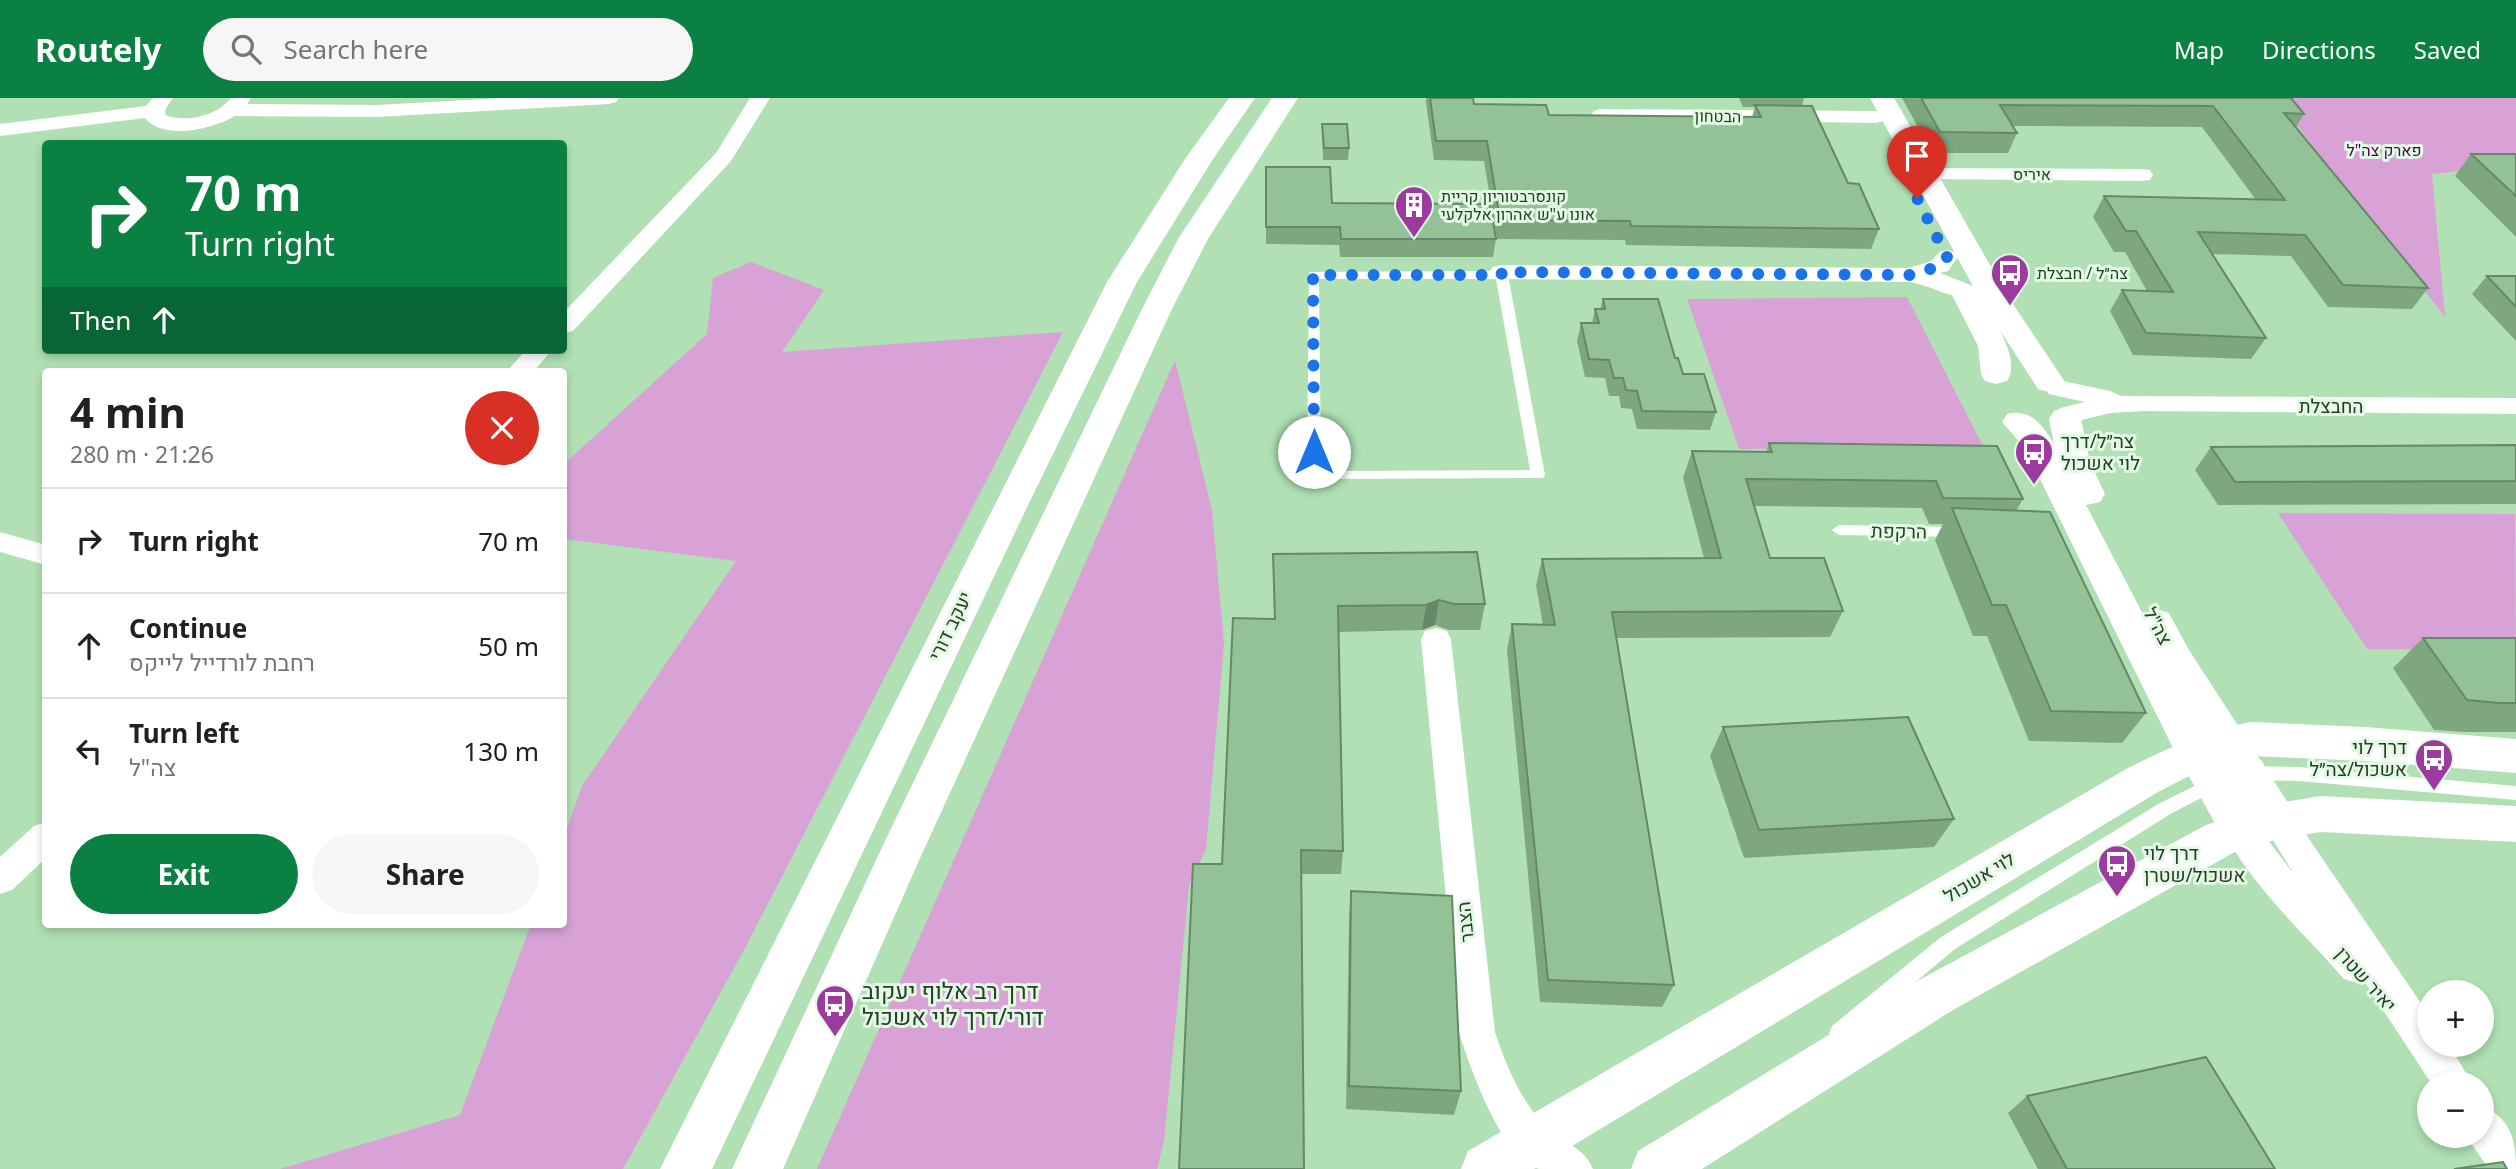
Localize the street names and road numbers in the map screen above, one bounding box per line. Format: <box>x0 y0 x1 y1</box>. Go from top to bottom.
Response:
street label: הבטחון <box>1694 105 1742 127</box>
street label: איריס <box>2013 163 2051 185</box>
street label: החבצלת <box>2299 393 2363 419</box>
street label: הרקפת <box>1871 518 1927 544</box>
street label: יעקב דורי <box>922 587 978 665</box>
street label: צה"ל <box>2137 603 2179 649</box>
street label: לוי אשכול <box>1938 845 2020 908</box>
street label: הצבר <box>1450 900 1480 944</box>
street label: יאיר שטרן <box>2330 941 2402 1017</box>

